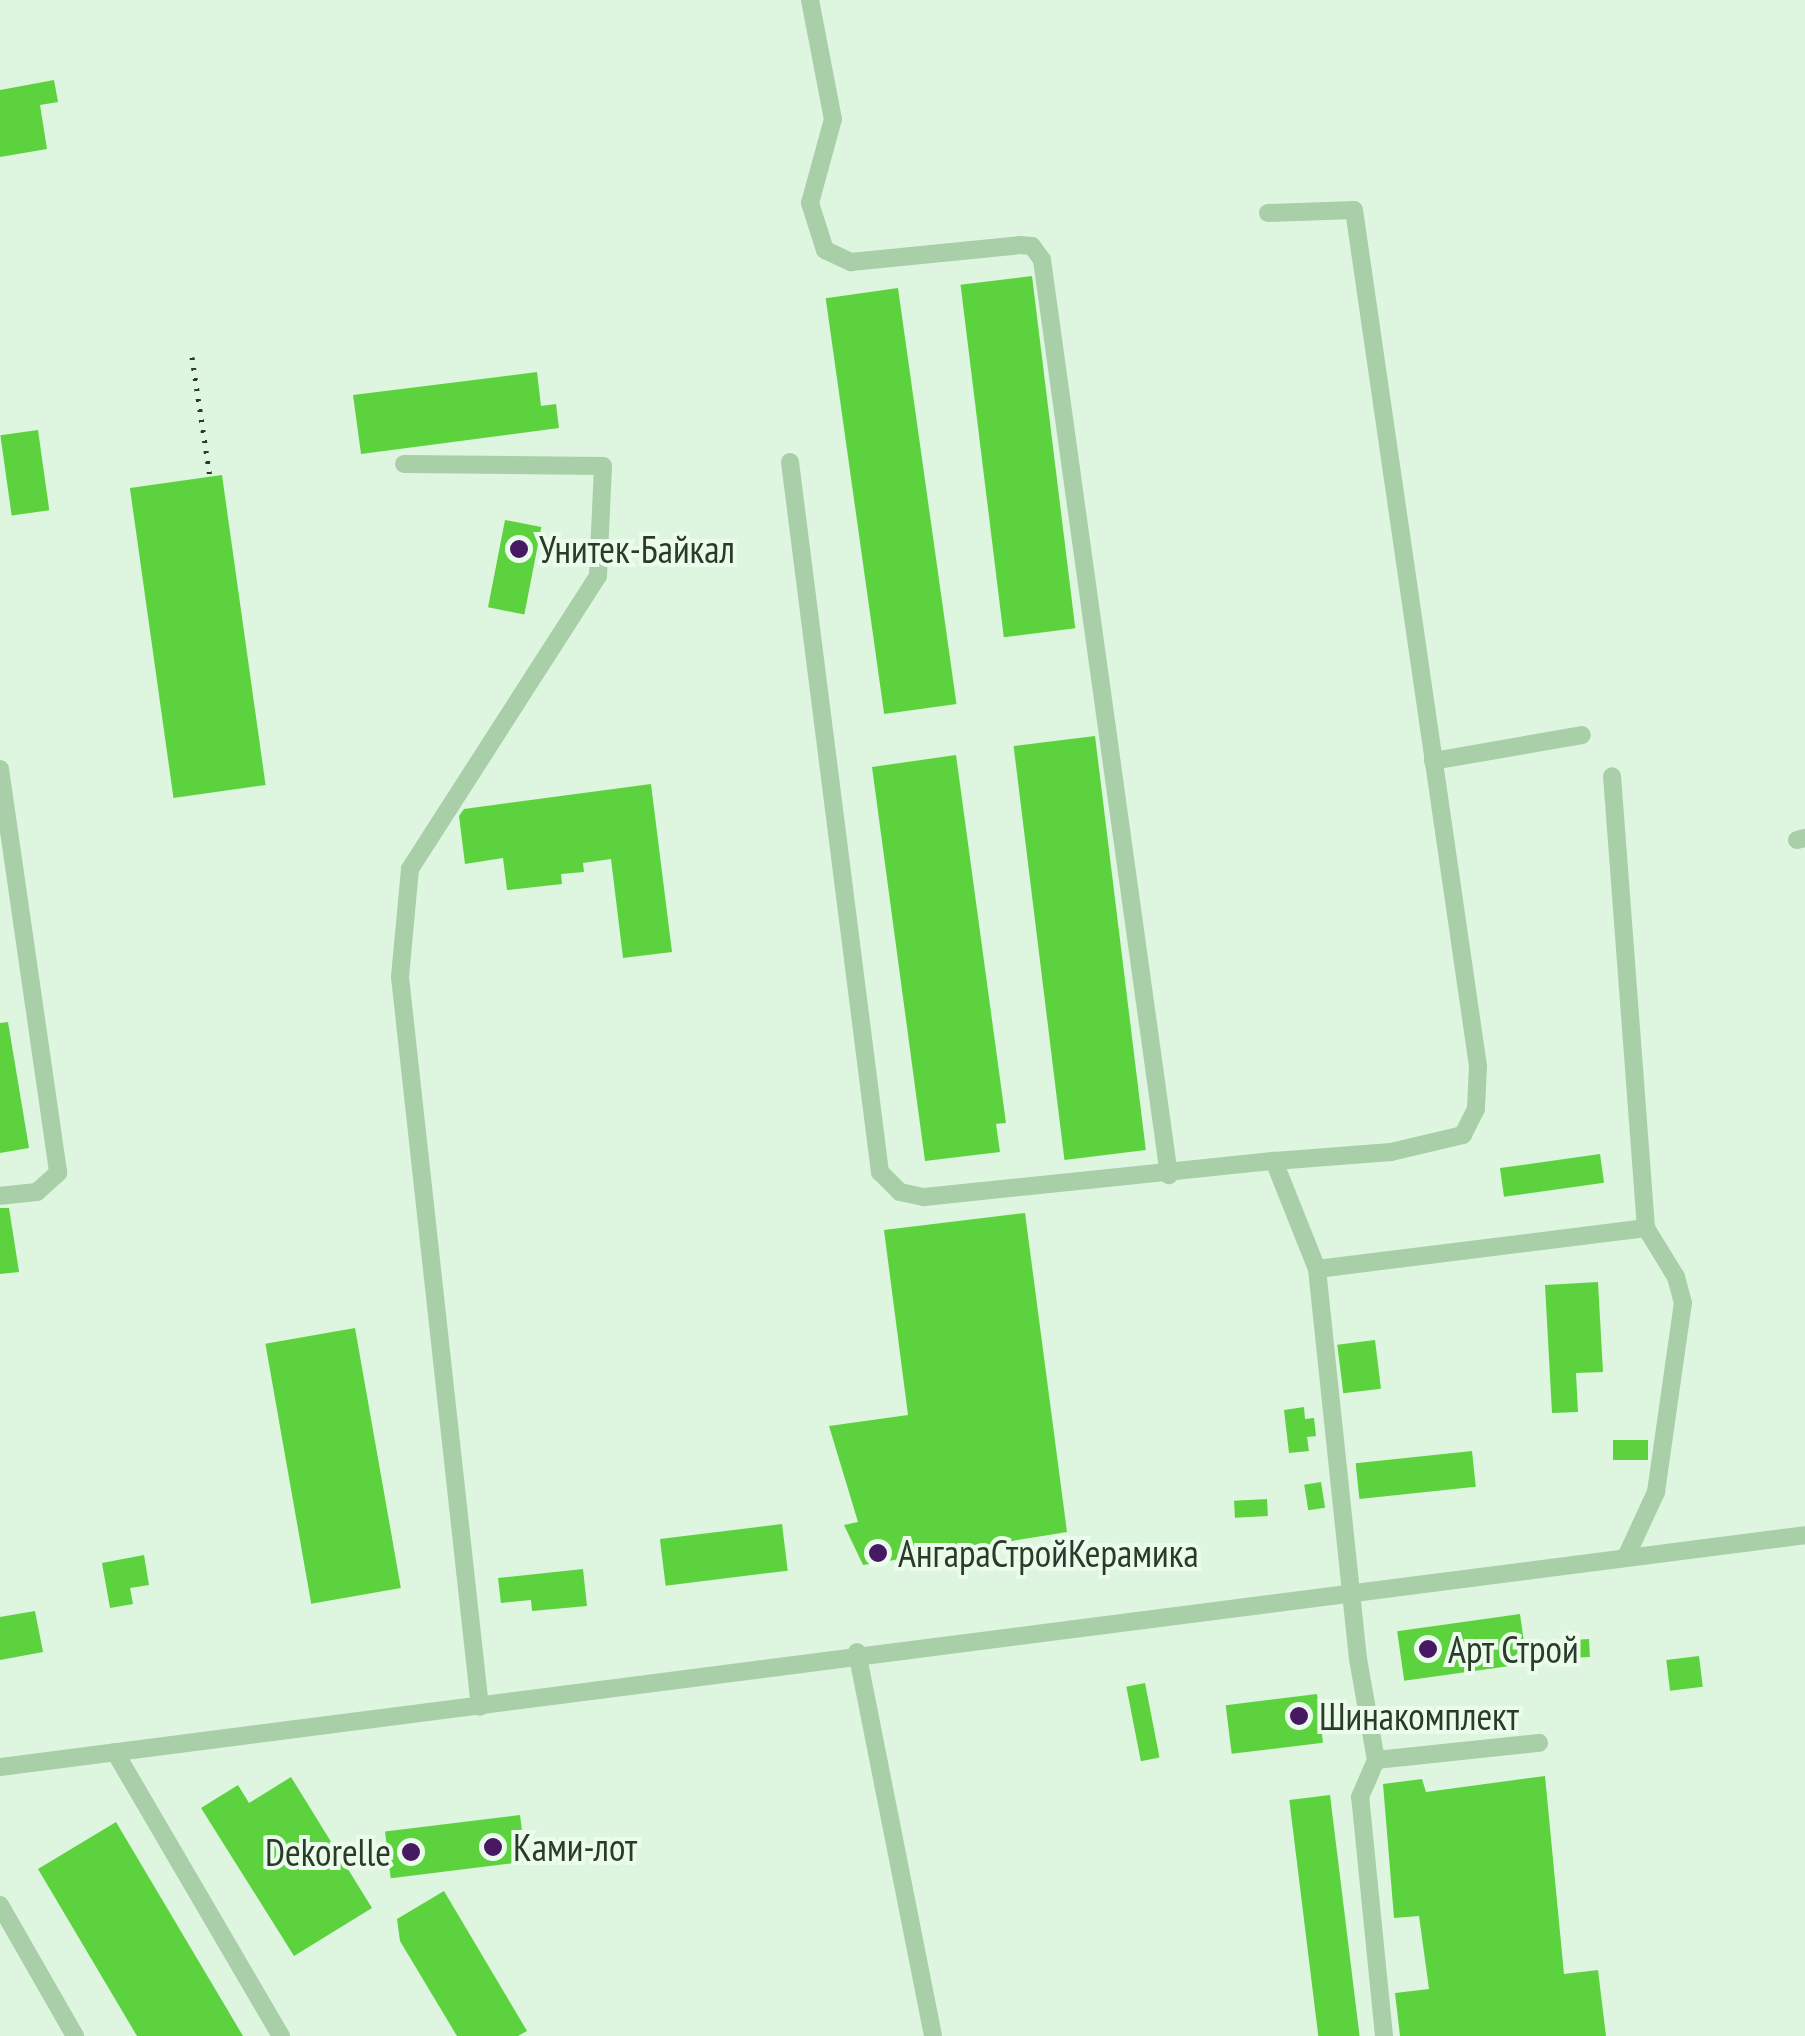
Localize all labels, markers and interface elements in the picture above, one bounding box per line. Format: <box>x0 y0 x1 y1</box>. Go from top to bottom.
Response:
place label: Унитек-Байкал <box>539 526 735 572</box>
marker: Унитек-Байкал <box>508 538 530 560</box>
place label: АнгараСтройКерамика <box>898 1530 1199 1576</box>
marker: АнгараСтройКерамика <box>867 1542 889 1564</box>
place label: Арт Строй <box>1448 1626 1580 1672</box>
marker: Арт Строй <box>1417 1638 1439 1660</box>
place label: Шинакомплект <box>1319 1693 1519 1739</box>
marker: Шинакомплект <box>1288 1705 1310 1727</box>
place label: Ками-лот <box>513 1824 637 1870</box>
place label: Dekorelle <box>265 1829 391 1875</box>
marker: Ками-лот <box>482 1836 504 1858</box>
marker: Dekorelle <box>400 1841 422 1863</box>

